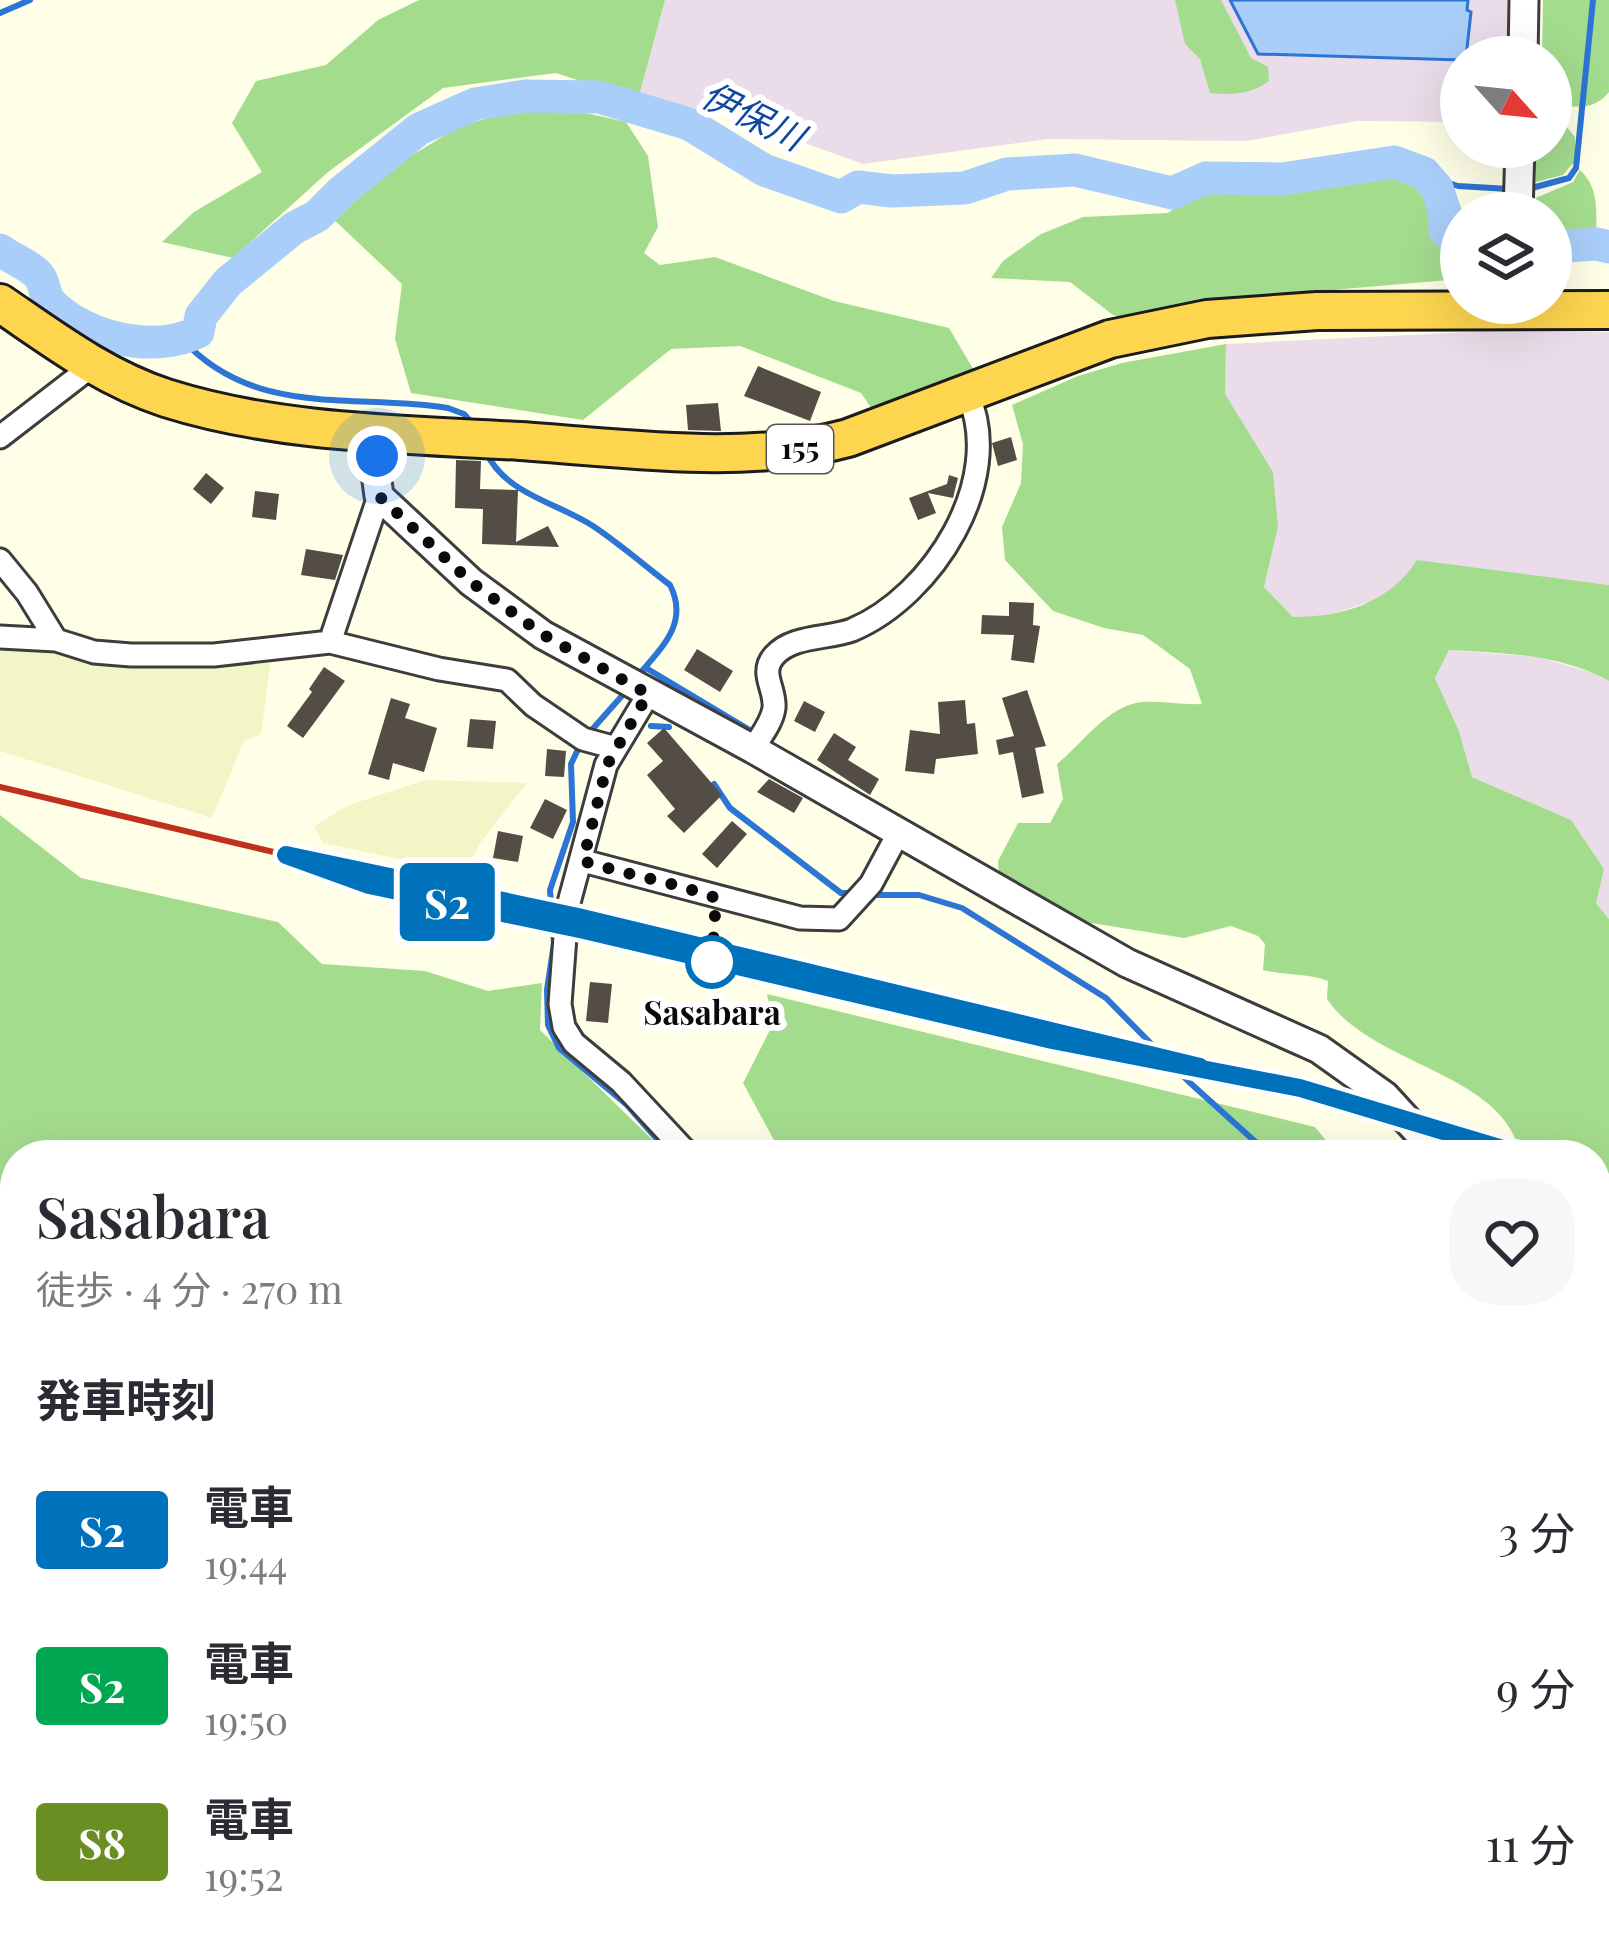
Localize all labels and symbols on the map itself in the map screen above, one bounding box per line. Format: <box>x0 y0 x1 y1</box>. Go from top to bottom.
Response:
north arrow <box>1440 36 1572 168</box>
water label: 伊保川 <box>695 69 817 161</box>
road number: 155 <box>767 425 833 473</box>
your location <box>347 426 407 486</box>
line badge: S2 <box>393 863 501 941</box>
marker: Sasabara <box>687 937 737 987</box>
place label: Sasabara <box>643 989 781 1033</box>

